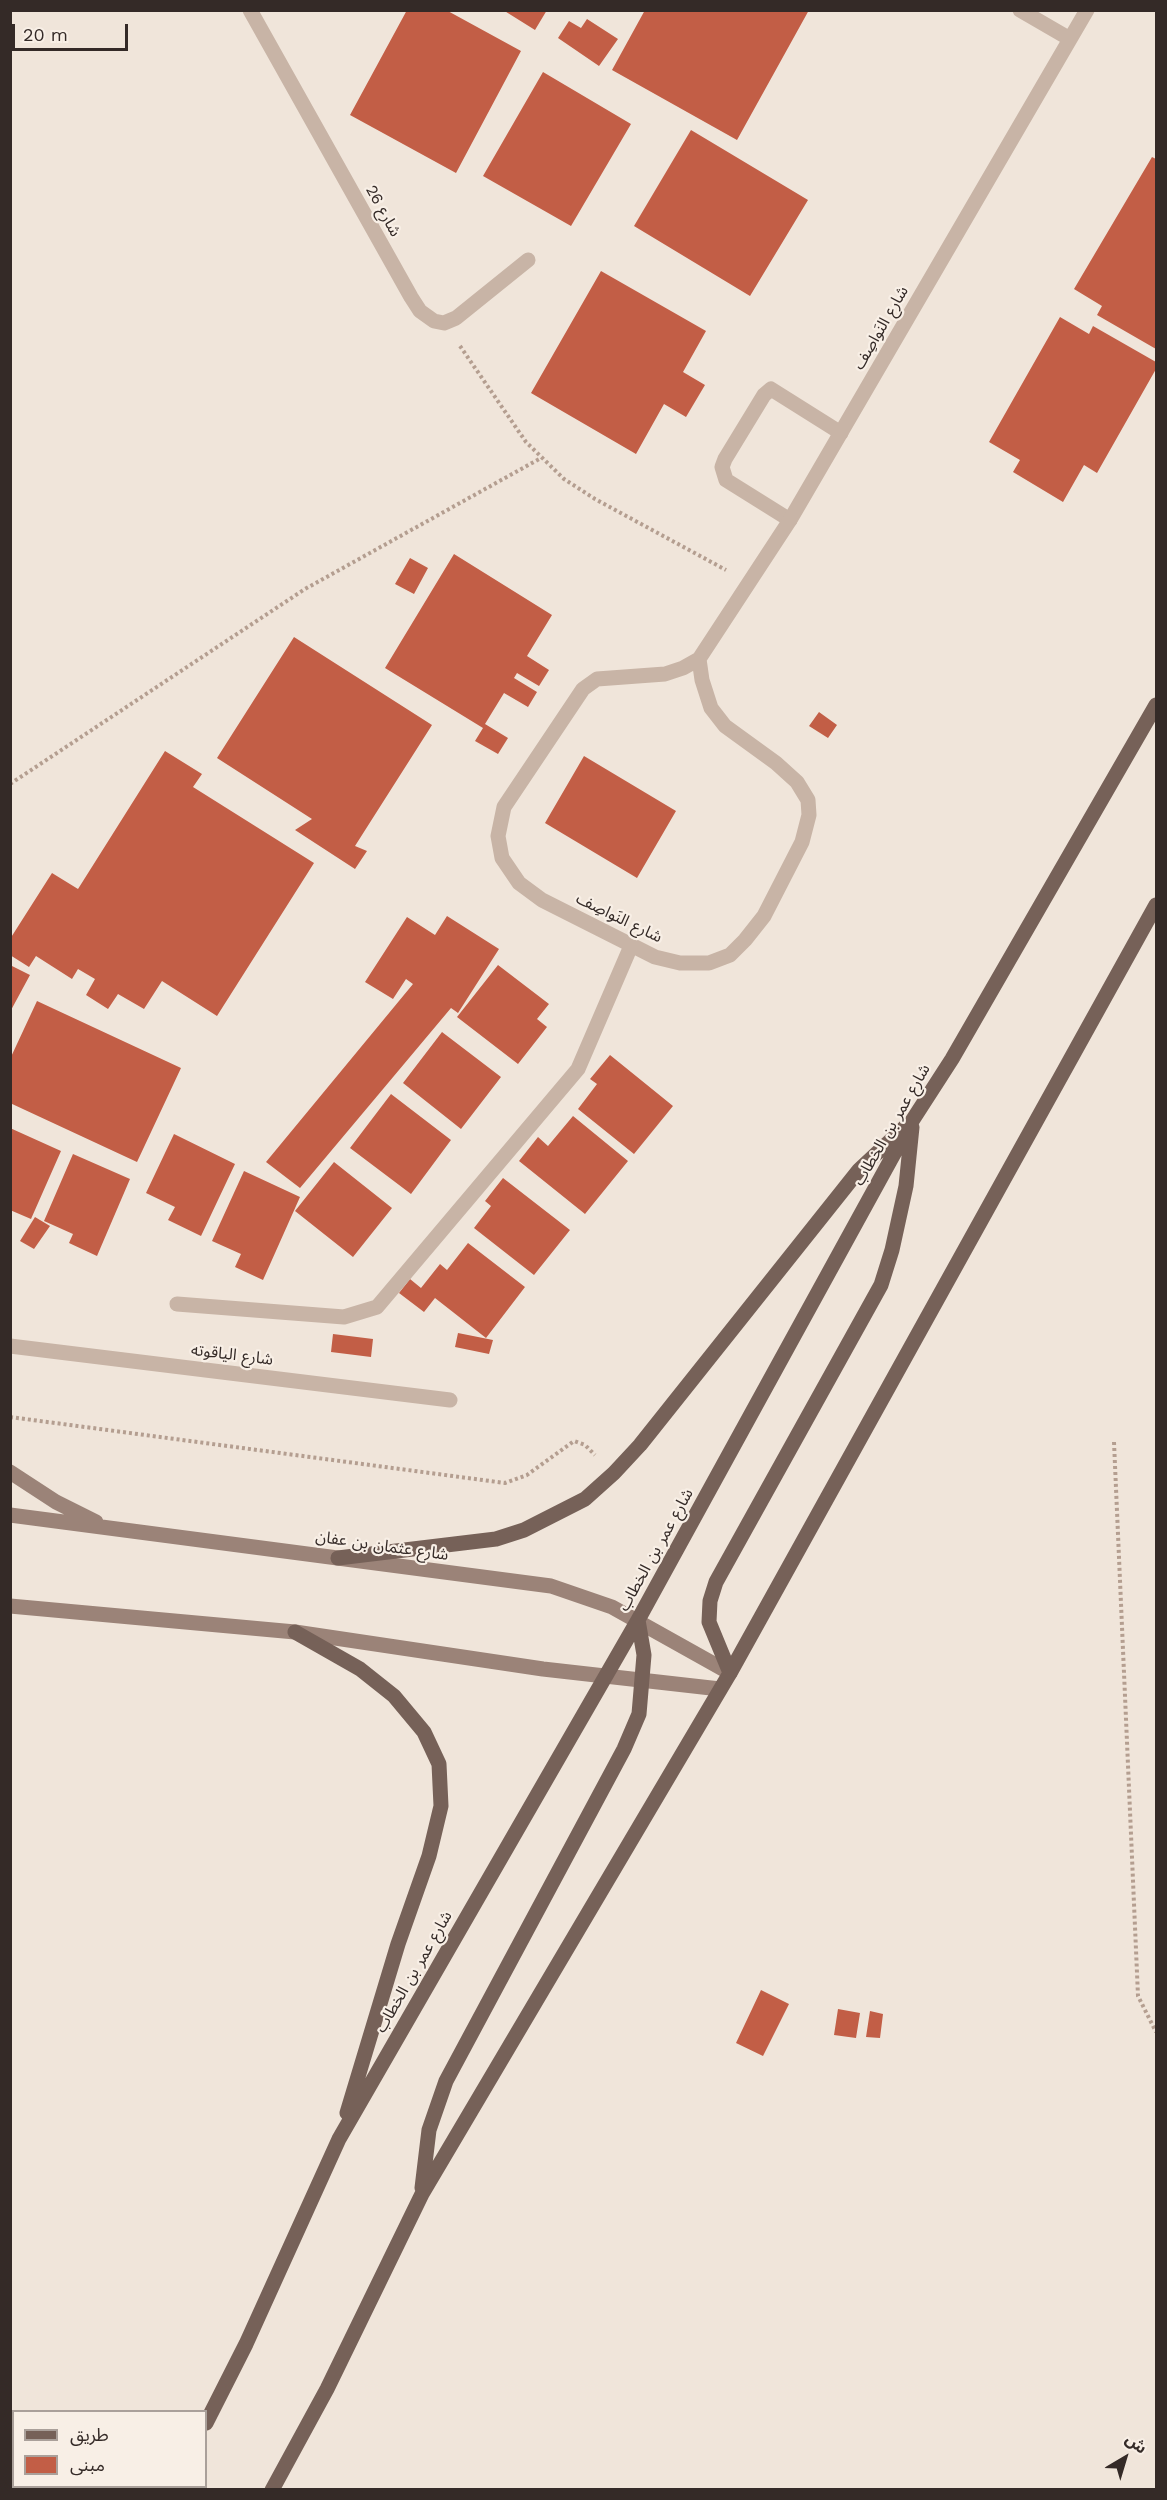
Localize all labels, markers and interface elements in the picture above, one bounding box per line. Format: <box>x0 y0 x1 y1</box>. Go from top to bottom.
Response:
scale bar <box>15 12 130 50</box>
text: 20 m <box>23 24 68 45</box>
street label: شارع 26 <box>361 182 405 240</box>
street label: شارع النَواصِف <box>849 283 913 373</box>
street label: شارع النَواصِف <box>573 889 665 947</box>
street label: شارع عمر بن الخطاب <box>849 1061 935 1189</box>
street label: شارع الياقوته <box>190 1340 274 1370</box>
street label: شارع عمر بن الخطاب <box>614 1485 698 1615</box>
street label: شارع عثمان بن عفان <box>314 1527 450 1565</box>
street label: شارع عمر بن الخطاب <box>371 1908 457 2036</box>
legend <box>12 2410 207 2488</box>
text: طريق <box>70 2424 109 2445</box>
north arrow <box>1095 2428 1155 2488</box>
text: ش <box>1122 2429 1151 2458</box>
text: مبنى <box>70 2454 105 2475</box>

